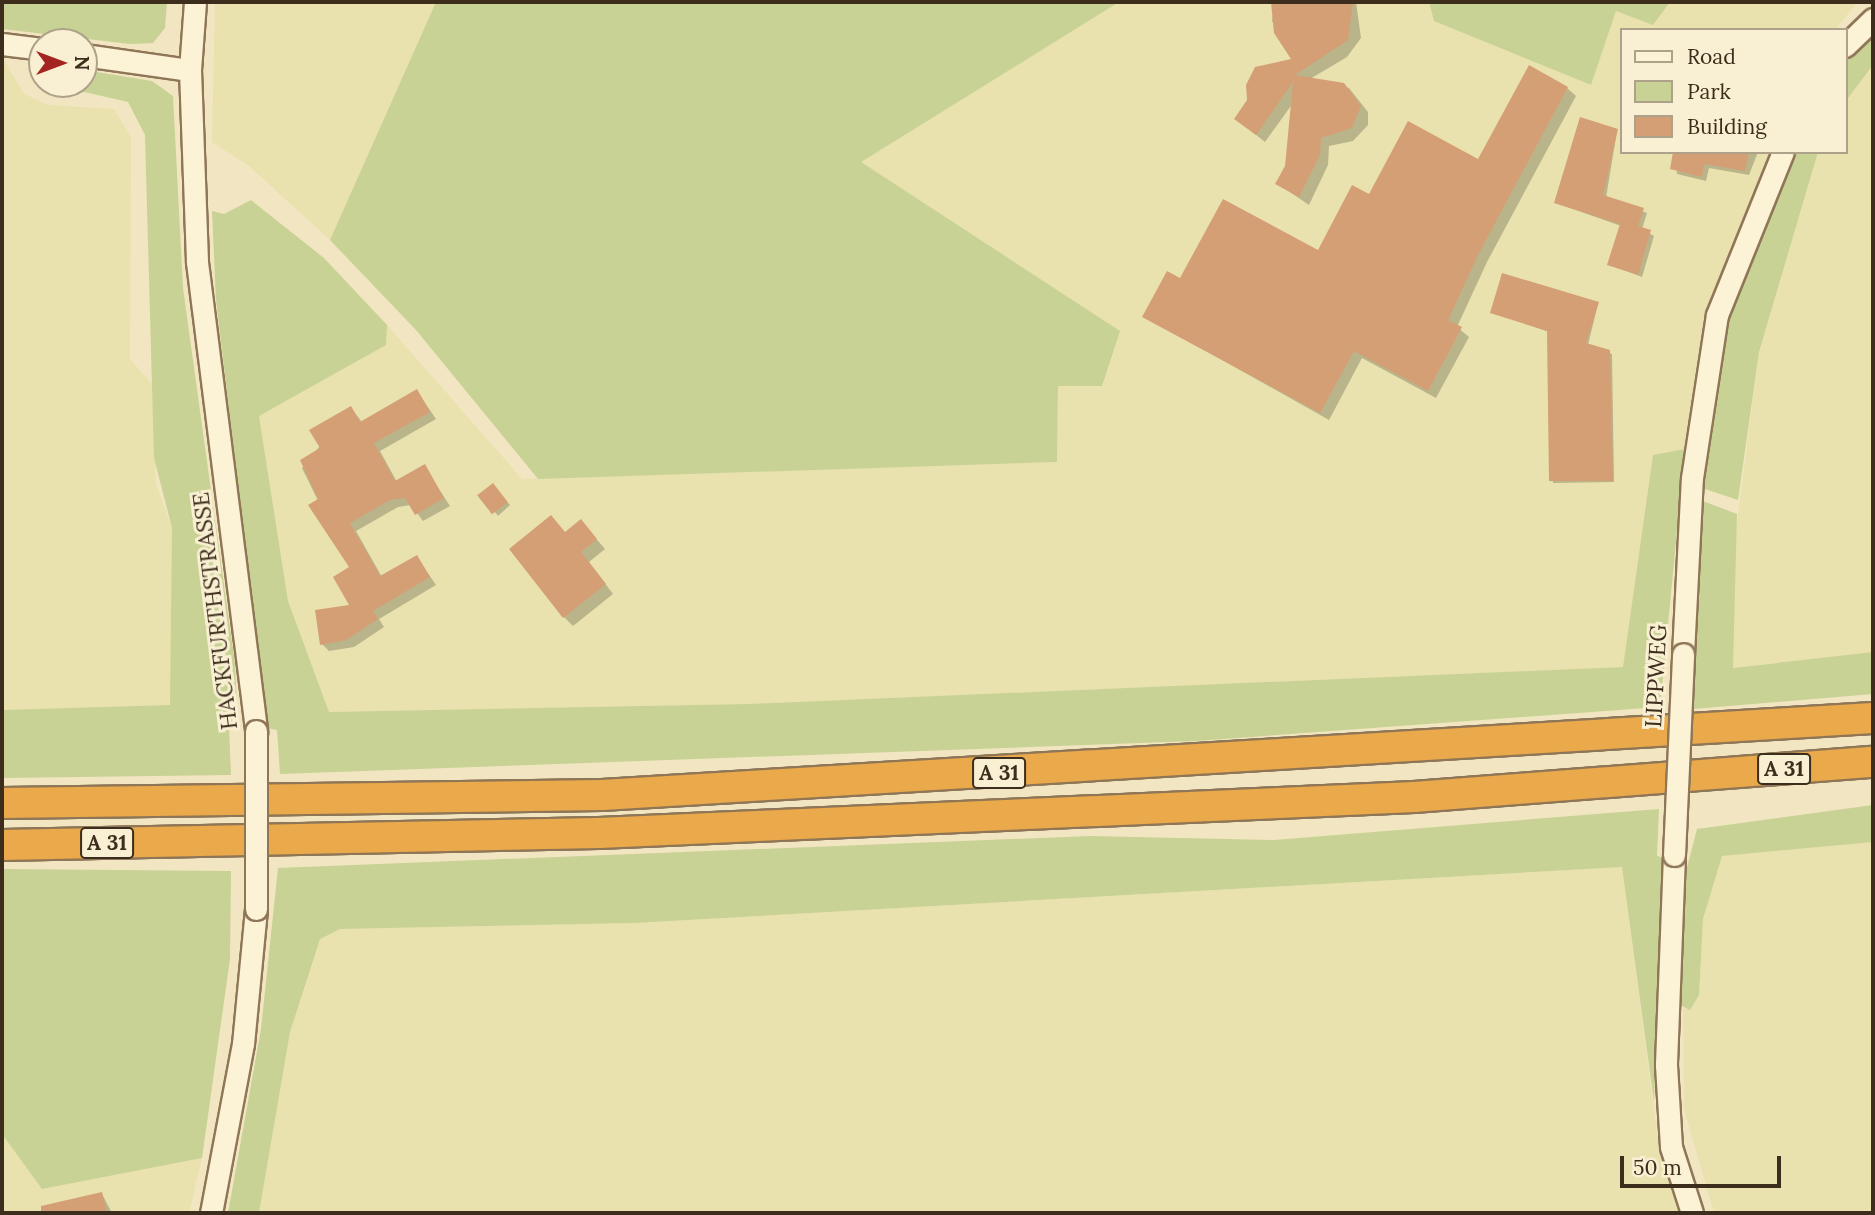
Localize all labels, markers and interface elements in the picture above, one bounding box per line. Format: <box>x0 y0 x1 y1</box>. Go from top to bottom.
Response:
north arrow <box>28 28 98 98</box>
legend <box>1619 28 1847 154</box>
text: Road <box>1687 43 1736 70</box>
text: N <box>70 56 94 70</box>
text: Park <box>1687 78 1731 105</box>
text: Building <box>1687 113 1767 140</box>
street label: HACKFURTHSTRASSE <box>187 491 243 731</box>
street label: LIPPWEG <box>1640 624 1672 728</box>
road number: A 31 <box>1756 752 1812 786</box>
road number: A 31 <box>971 756 1027 790</box>
road number: A 31 <box>79 826 135 860</box>
scale bar <box>1623 1142 1784 1186</box>
text: 50 m <box>1633 1154 1682 1181</box>

